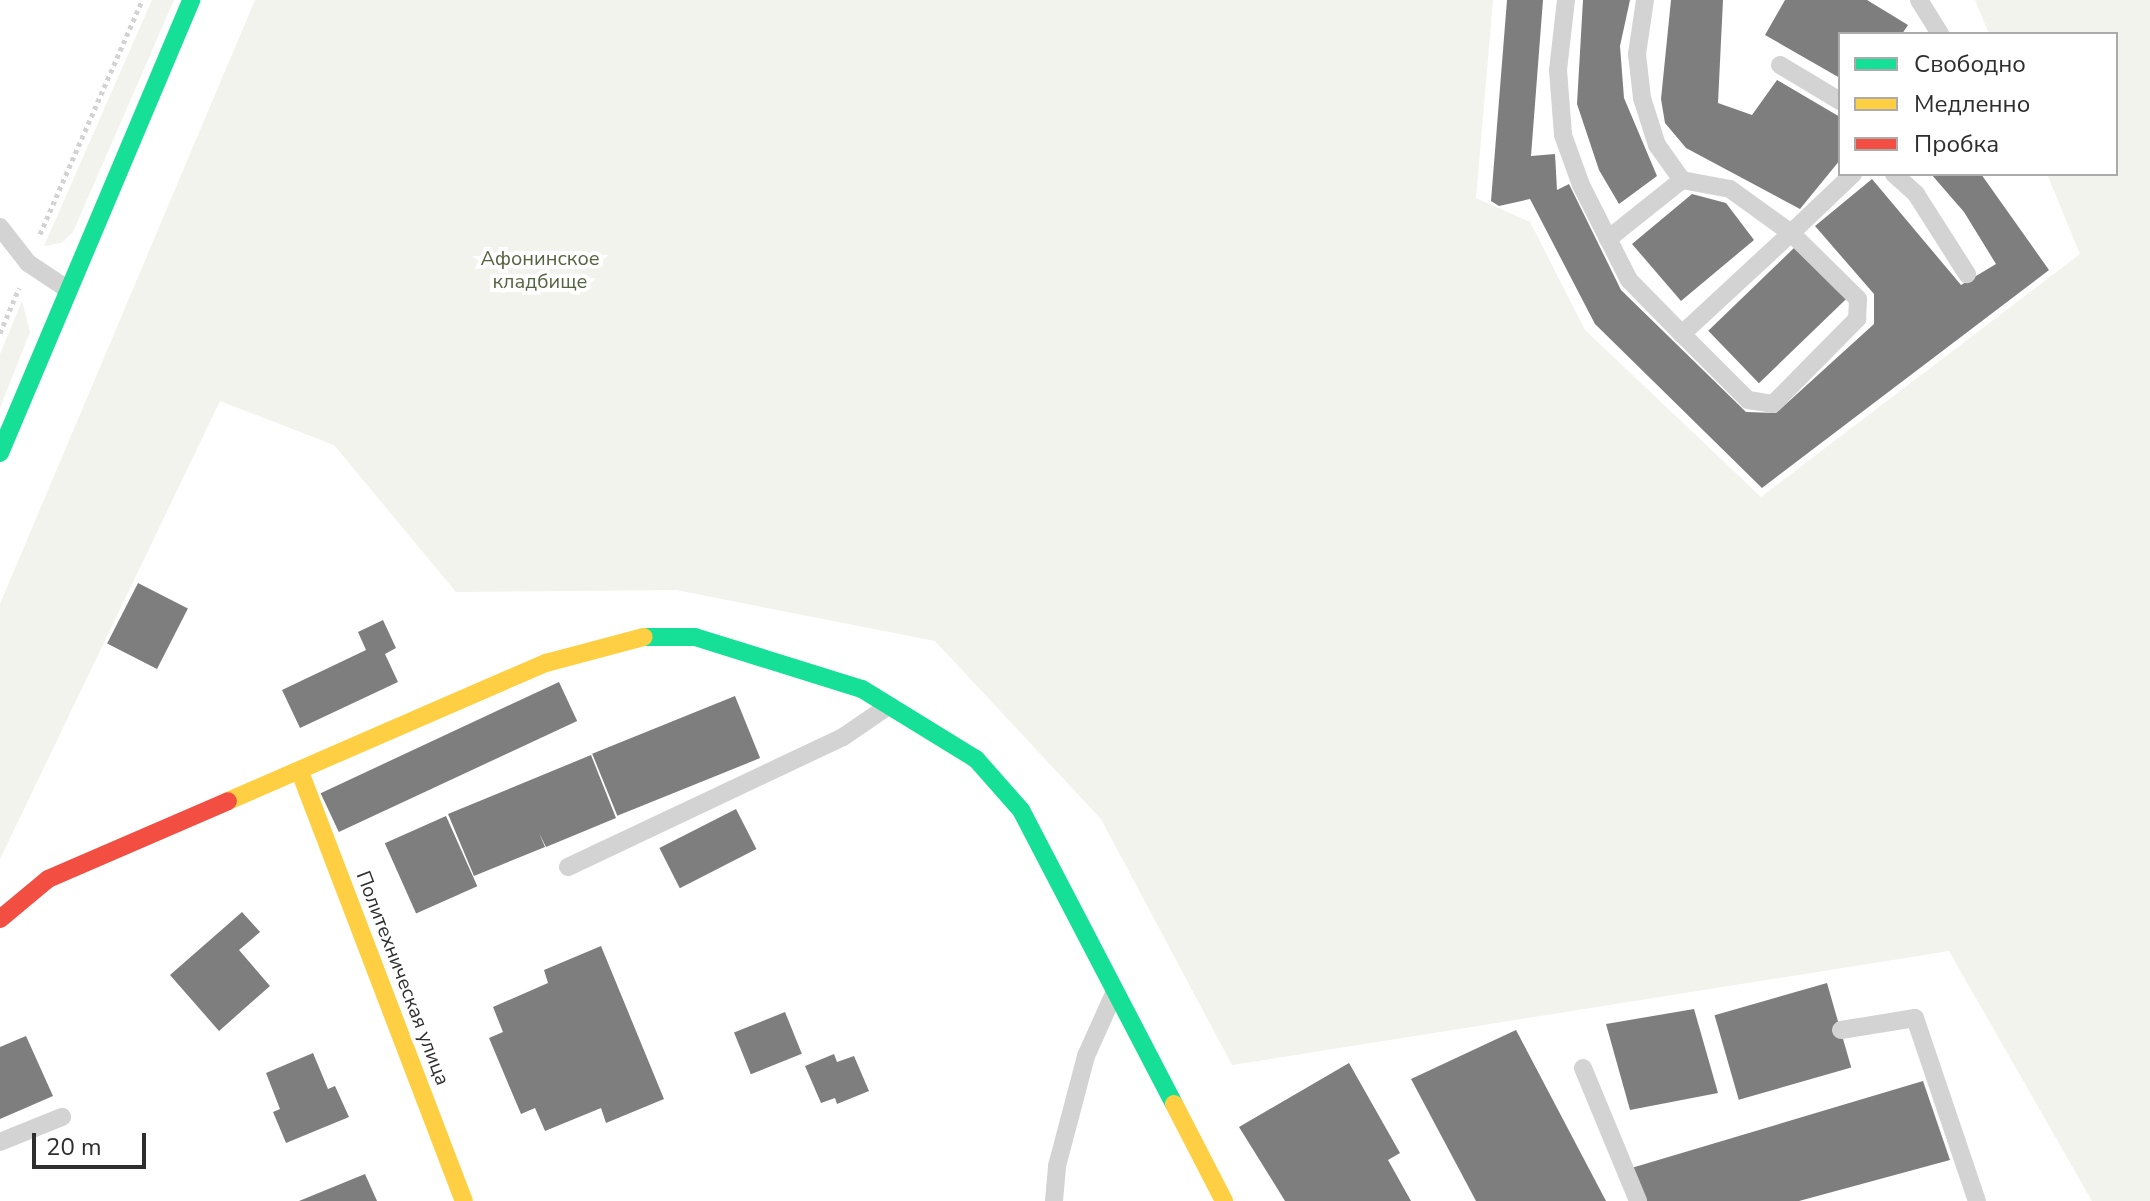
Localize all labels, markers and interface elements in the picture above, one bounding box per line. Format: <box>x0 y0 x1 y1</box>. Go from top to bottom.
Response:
legend <box>1838 32 2118 176</box>
text: Свободно <box>1914 48 2026 80</box>
text: Медленно <box>1914 88 2030 120</box>
text: Пробка <box>1914 128 1999 160</box>
park label: Афонинское кладбище <box>480 246 600 293</box>
street label: Политехническая улица <box>351 868 455 1088</box>
scale bar <box>36 1117 150 1167</box>
text: 20 m <box>46 1131 102 1163</box>

